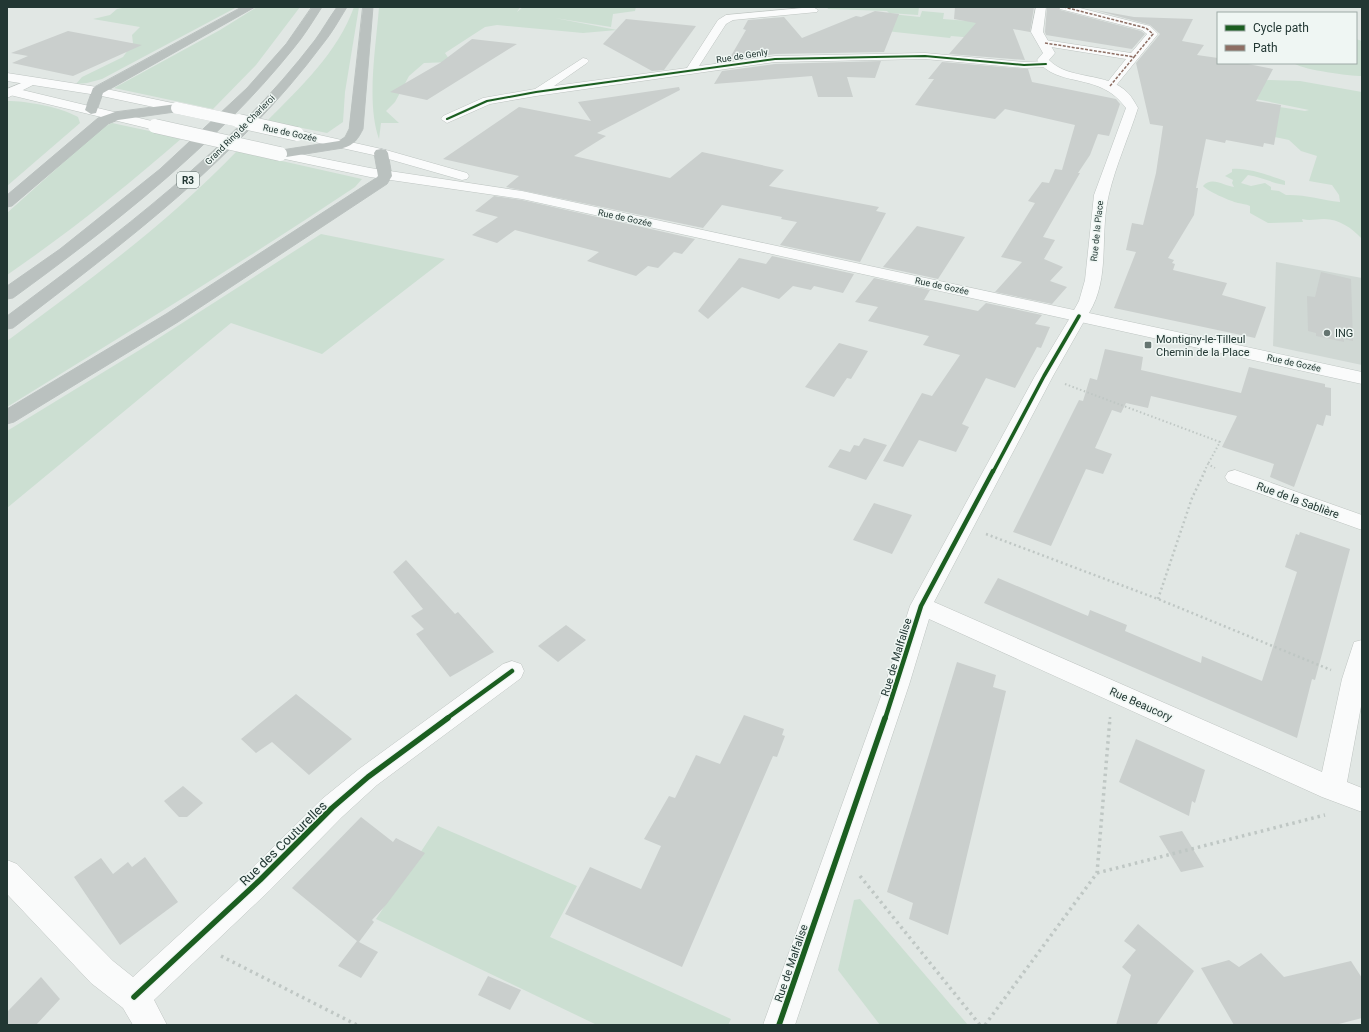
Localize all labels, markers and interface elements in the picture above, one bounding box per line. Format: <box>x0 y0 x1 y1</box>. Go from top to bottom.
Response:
legend <box>1217 12 1357 64</box>
text: Cycle path <box>1253 21 1309 35</box>
text: Path <box>1253 41 1278 55</box>
street label: Rue de Genly <box>716 47 769 65</box>
street label: Grand Ring de Charleroi <box>203 93 277 167</box>
street label: Rue de Gozée <box>262 122 318 144</box>
road number: R3 <box>177 172 199 188</box>
street label: Rue de la Place <box>1089 200 1105 262</box>
street label: Rue de Gozée <box>597 207 653 229</box>
street label: Rue de Gozée <box>914 275 970 297</box>
place label: ING <box>1335 327 1353 340</box>
marker: ING <box>1322 328 1332 338</box>
place label: Montigny-le-Tilleul Chemin de la Place <box>1156 333 1250 359</box>
marker: Montigny-le-Tilleul Chemin de la Place <box>1143 340 1153 350</box>
street label: Rue de Gozée <box>1266 352 1322 374</box>
street label: Rue de la Sablière <box>1255 480 1341 521</box>
street label: Rue de Malfalise <box>878 616 915 698</box>
street label: Rue Beaucory <box>1107 685 1175 724</box>
street label: Rue des Couturelles <box>237 798 330 889</box>
street label: Rue de Malfalise <box>772 923 811 1004</box>

